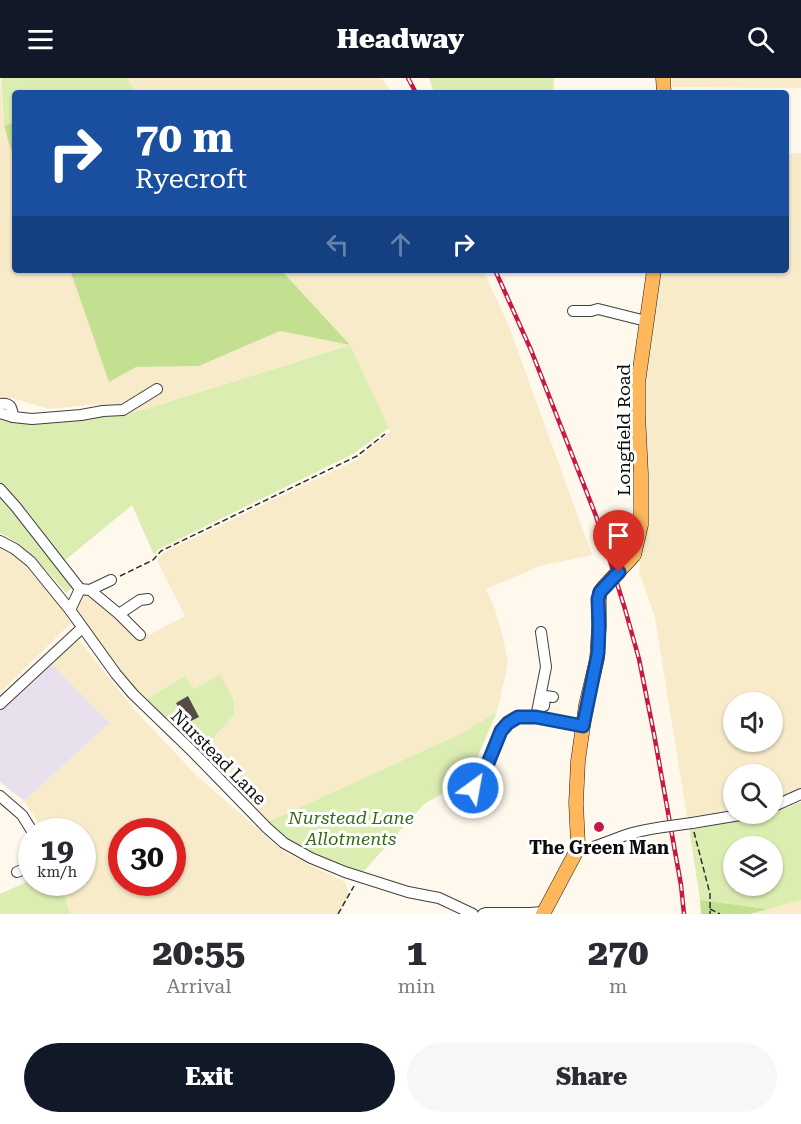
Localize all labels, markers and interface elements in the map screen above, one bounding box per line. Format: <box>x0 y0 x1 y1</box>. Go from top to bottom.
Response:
icon: menu <box>24 23 57 56</box>
text: Headway <box>337 23 464 55</box>
icon: search <box>744 23 777 56</box>
text: 70 m <box>135 113 233 162</box>
icon: right <box>36 114 114 192</box>
text: Ryecroft <box>135 163 247 195</box>
icon: left <box>321 228 354 261</box>
icon: ahead <box>384 228 417 261</box>
icon: right <box>447 228 480 261</box>
street label: Longfield Road <box>613 364 634 496</box>
pin <box>593 510 644 572</box>
icon: arrive <box>602 519 635 552</box>
map controls <box>723 692 783 896</box>
button: sound <box>723 692 783 752</box>
street label: Nurstead Lane <box>167 705 271 809</box>
position arrow <box>441 756 505 820</box>
button: search <box>723 764 783 824</box>
park label: Nurstead Lane Allotments <box>287 807 414 849</box>
speed limit sign: 30 <box>108 818 186 896</box>
marker: The Green Man <box>592 820 606 834</box>
text: 19 <box>40 832 74 867</box>
button: layers <box>723 836 783 896</box>
place label: The Green Man <box>529 837 669 858</box>
text: km/h <box>37 863 77 881</box>
text: 20:55 <box>153 932 245 974</box>
text: 1 <box>406 932 427 974</box>
text: 270 <box>588 932 648 974</box>
text: Arrival <box>166 974 231 998</box>
text: min <box>398 974 435 998</box>
text: m <box>609 974 627 998</box>
button: Exit <box>24 1043 395 1112</box>
button: Share <box>407 1043 777 1112</box>

